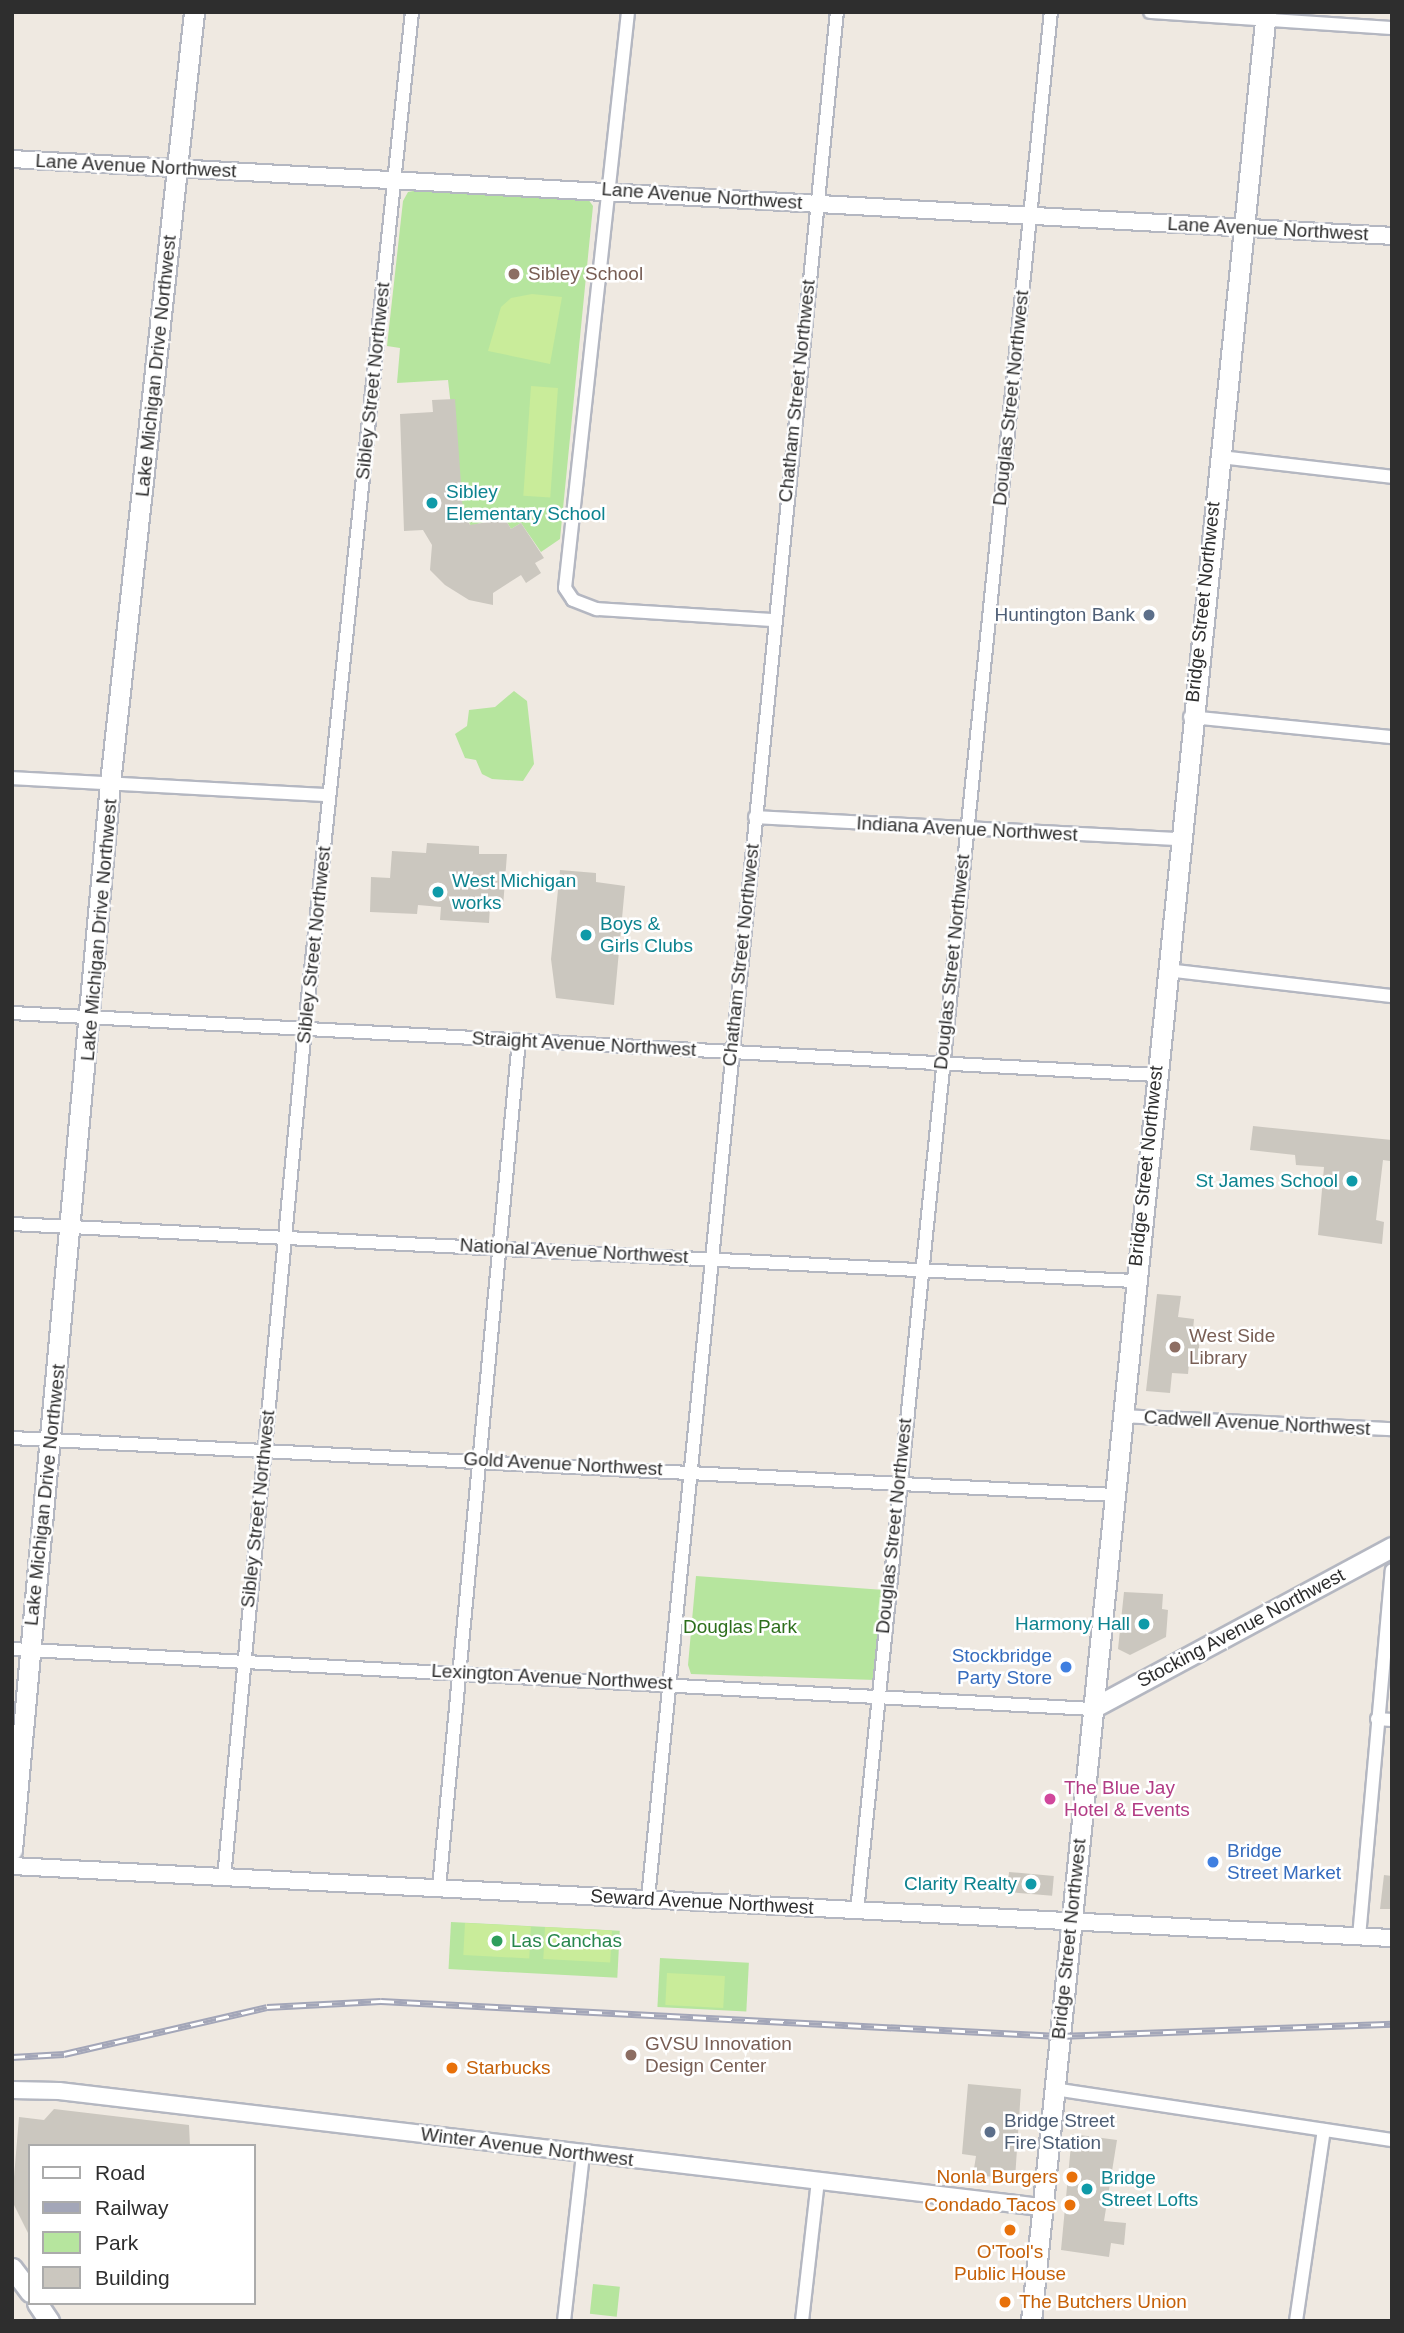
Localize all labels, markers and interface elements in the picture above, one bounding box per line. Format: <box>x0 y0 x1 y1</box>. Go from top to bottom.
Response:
street label: Lane Avenue Northwest <box>34 149 238 183</box>
street label: Lane Avenue Northwest <box>600 178 804 214</box>
street label: Lane Avenue Northwest <box>1166 212 1370 246</box>
street label: Lake Michigan Drive Northwest <box>131 234 181 498</box>
place label: Sibley School <box>528 263 643 285</box>
marker: Sibley School <box>506 266 522 282</box>
street label: Chatham Street Northwest <box>774 278 820 504</box>
street label: Sibley Street Northwest <box>351 281 395 481</box>
street label: Douglas Street Northwest <box>988 289 1034 507</box>
place label: Sibley Elementary School <box>446 481 605 525</box>
marker: Sibley Elementary School <box>424 495 440 511</box>
street label: Bridge Street Northwest <box>1181 501 1225 703</box>
place label: Huntington Bank <box>995 604 1135 626</box>
marker: Huntington Bank <box>1141 607 1157 623</box>
street label: Lake Michigan Drive Northwest <box>76 798 122 1062</box>
street label: Indiana Avenue Northwest <box>855 812 1079 846</box>
street label: Chatham Street Northwest <box>718 842 764 1068</box>
street label: Sibley Street Northwest <box>292 845 336 1045</box>
street label: Douglas Street Northwest <box>929 853 975 1071</box>
place label: West Michigan works <box>452 870 576 914</box>
marker: West Michigan works <box>430 884 446 900</box>
place label: Boys & Girls Clubs <box>600 913 693 957</box>
marker: Boys & Girls Clubs <box>578 927 594 943</box>
street label: Straight Avenue Northwest <box>471 1027 697 1061</box>
street label: Bridge Street Northwest <box>1124 1065 1168 1267</box>
place label: St James School <box>1195 1170 1338 1192</box>
marker: St James School <box>1344 1173 1360 1189</box>
street label: National Avenue Northwest <box>459 1234 689 1268</box>
place label: West Side Library <box>1189 1325 1275 1369</box>
marker: West Side Library <box>1167 1339 1183 1355</box>
street label: Lake Michigan Drive Northwest <box>20 1363 70 1627</box>
street label: Cadwell Avenue Northwest <box>1143 1406 1371 1440</box>
street label: Sibley Street Northwest <box>236 1409 280 1609</box>
street label: Douglas Street Northwest <box>871 1417 917 1635</box>
street label: Gold Avenue Northwest <box>462 1447 664 1481</box>
street label: Stocking Avenue Northwest <box>1133 1563 1349 1693</box>
place label: Harmony Hall <box>1015 1613 1130 1635</box>
park label: Douglas Park <box>683 1616 797 1638</box>
marker: Harmony Hall <box>1136 1616 1152 1632</box>
place label: Stockbridge Party Store <box>952 1645 1052 1689</box>
street label: Lexington Avenue Northwest <box>430 1659 674 1695</box>
marker: Stockbridge Party Store <box>1058 1659 1074 1675</box>
place label: The Blue Jay Hotel & Events <box>1064 1777 1190 1821</box>
marker: The Blue Jay Hotel & Events <box>1042 1791 1058 1807</box>
street label: Bridge Street Northwest <box>1047 1838 1091 2040</box>
place label: Bridge Street Market <box>1227 1840 1341 1884</box>
marker: Bridge Street Market <box>1205 1854 1221 1870</box>
place label: Clarity Realty <box>904 1873 1017 1895</box>
marker: Clarity Realty <box>1023 1876 1039 1892</box>
street label: Seward Avenue Northwest <box>589 1885 815 1919</box>
place label: Las Canchas <box>511 1930 622 1952</box>
marker: Las Canchas <box>489 1933 505 1949</box>
place label: GVSU Innovation Design Center <box>645 2033 792 2077</box>
marker: GVSU Innovation Design Center <box>623 2047 639 2063</box>
place label: Starbucks <box>466 2057 550 2079</box>
marker: Starbucks <box>444 2060 460 2076</box>
place label: Bridge Street Fire Station <box>1004 2110 1115 2154</box>
street label: Winter Avenue Northwest <box>419 2123 635 2171</box>
marker: Bridge Street Fire Station <box>982 2124 998 2140</box>
legend <box>28 2144 256 2305</box>
text: Road <box>95 2161 145 2184</box>
place label: Nonla Burgers <box>937 2166 1058 2188</box>
place label: Bridge Street Lofts <box>1101 2167 1198 2211</box>
marker: Nonla Burgers <box>1064 2169 1080 2185</box>
marker: Bridge Street Lofts <box>1079 2181 1095 2197</box>
place label: Condado Tacos <box>924 2194 1056 2216</box>
text: Railway <box>95 2196 169 2219</box>
marker: Condado Tacos <box>1062 2197 1078 2213</box>
marker: O'Tool's Public House <box>1002 2222 1018 2238</box>
text: Park <box>95 2231 138 2254</box>
place label: O'Tool's Public House <box>954 2241 1066 2285</box>
text: Building <box>95 2266 170 2289</box>
place label: The Butchers Union <box>1019 2291 1187 2313</box>
marker: The Butchers Union <box>997 2294 1013 2310</box>

